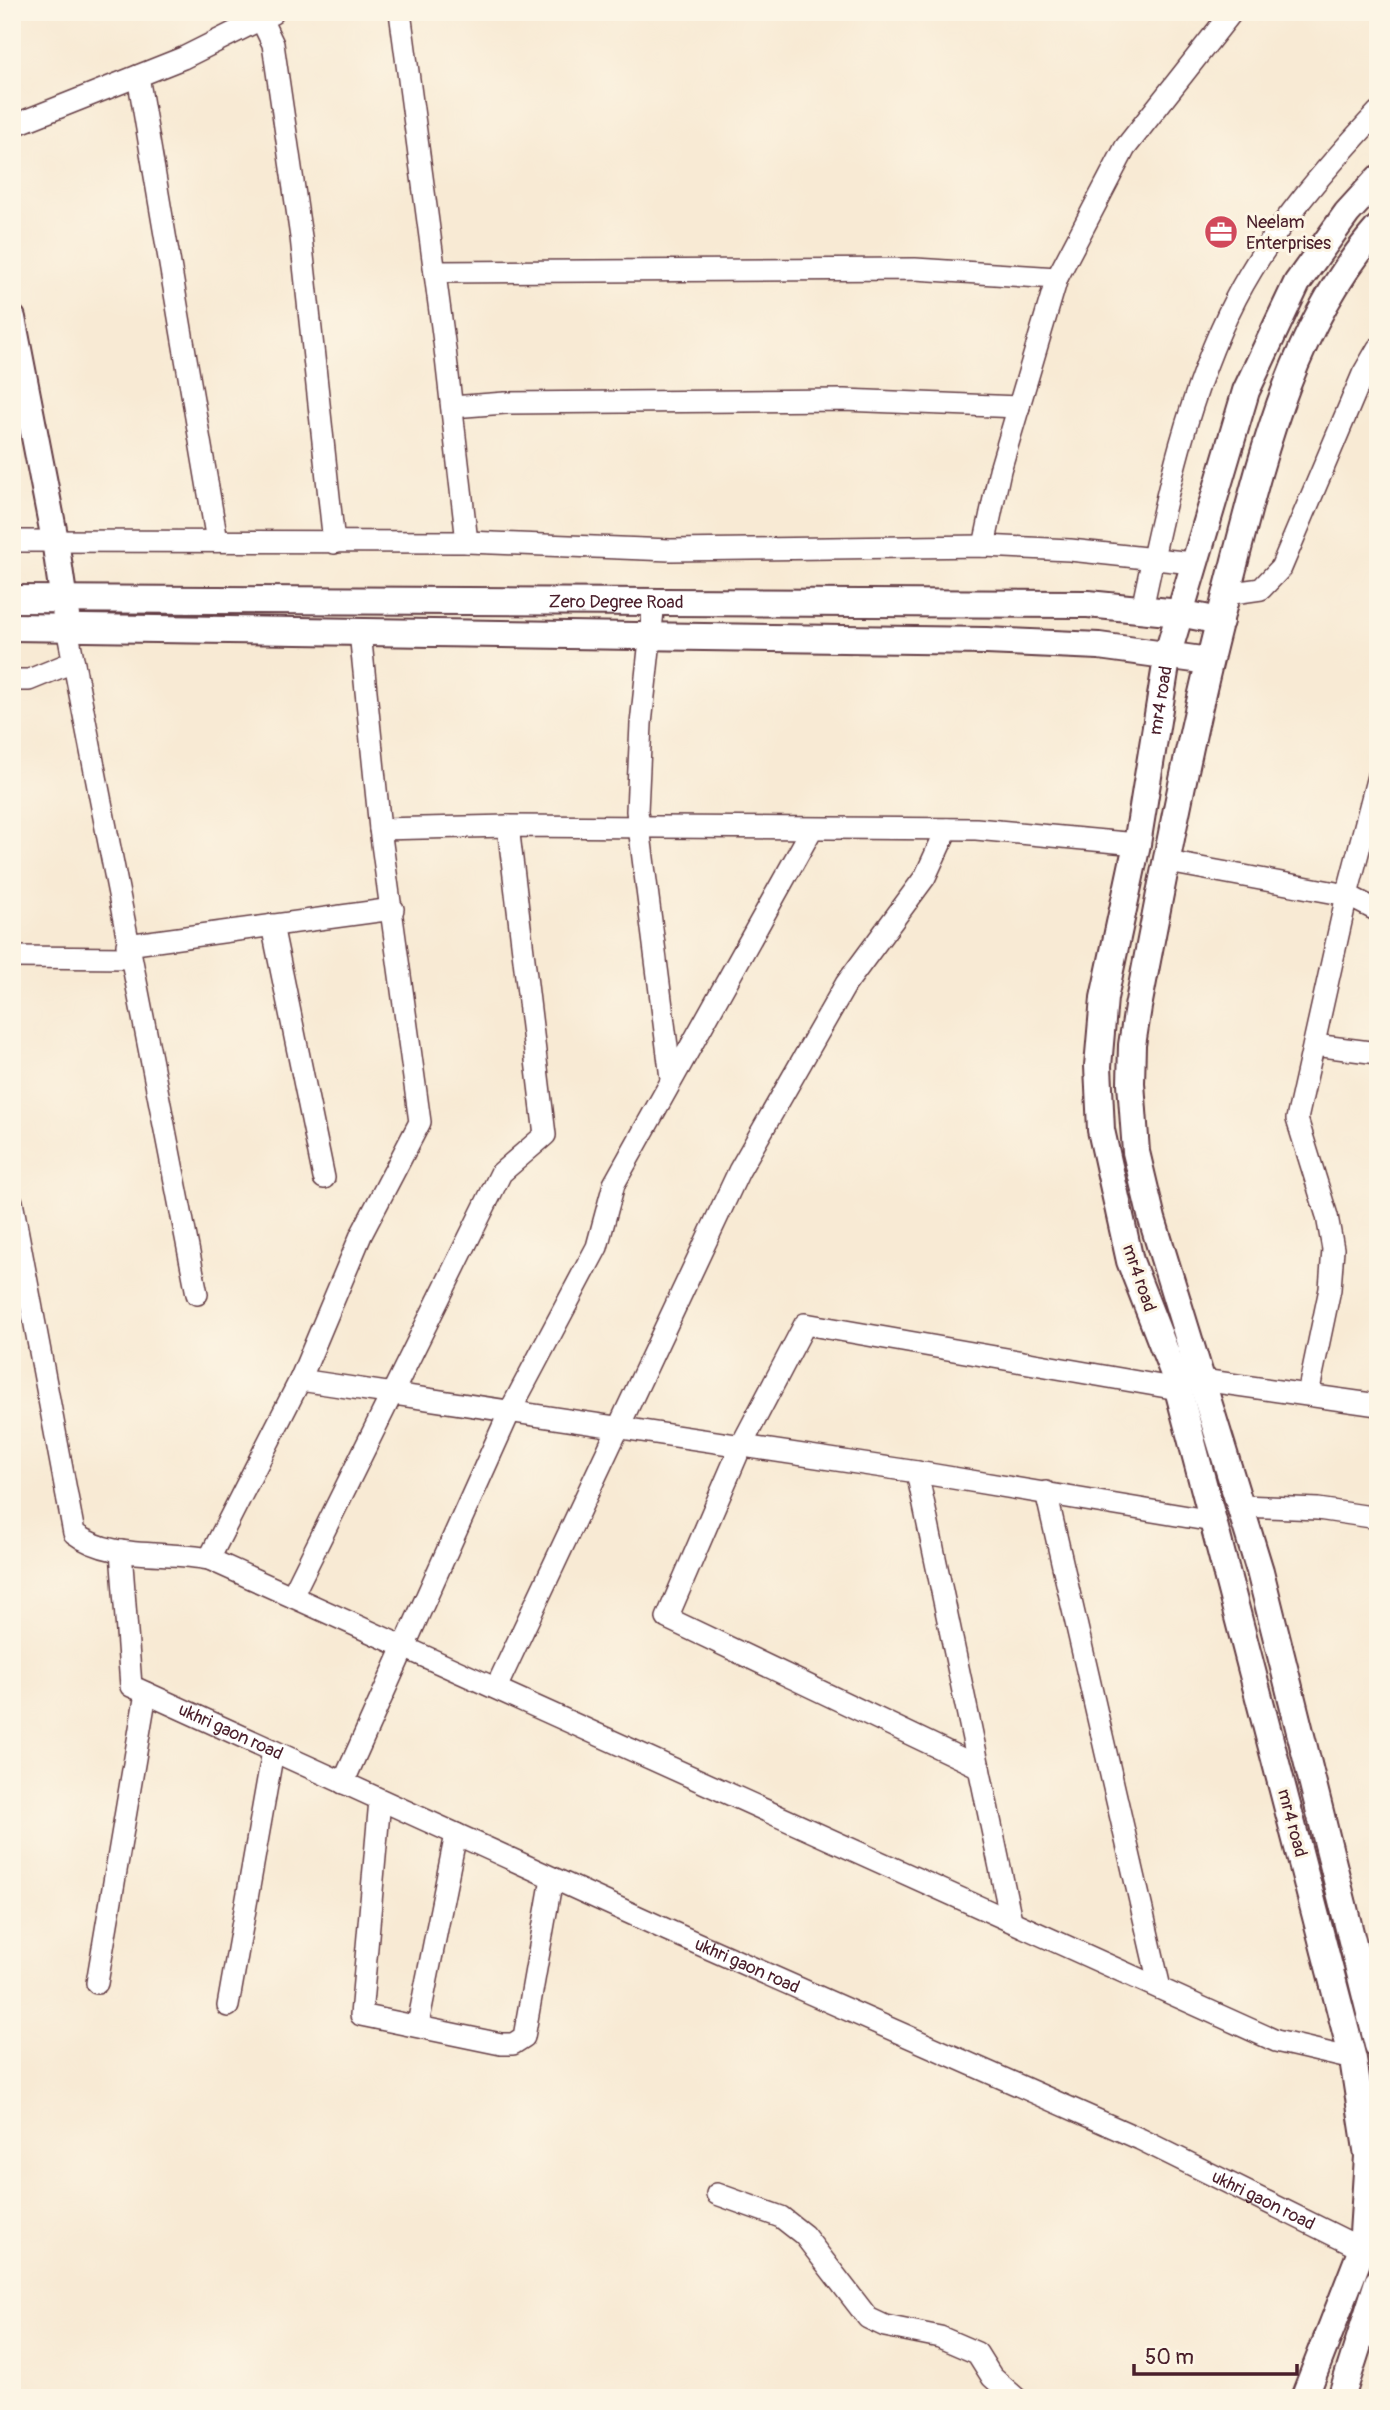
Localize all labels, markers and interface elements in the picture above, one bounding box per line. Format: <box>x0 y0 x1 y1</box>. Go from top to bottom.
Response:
place label: Neelam Enterprises <box>1246 211 1331 255</box>
office icon: Neelam Enterprises <box>1202 213 1240 251</box>
street label: Zero Degree Road <box>548 590 684 614</box>
street label: mr4 road <box>1143 664 1177 737</box>
street label: mr4 road <box>1117 1241 1161 1315</box>
street label: ukhri gaon road <box>175 1698 287 1765</box>
street label: mr4 road <box>1272 1786 1312 1860</box>
street label: ukhri gaon road <box>691 1932 803 1999</box>
street label: ukhri gaon road <box>1208 2165 1319 2235</box>
scale bar <box>1134 2333 1297 2377</box>
text: 50 m <box>1145 2344 1194 2371</box>

